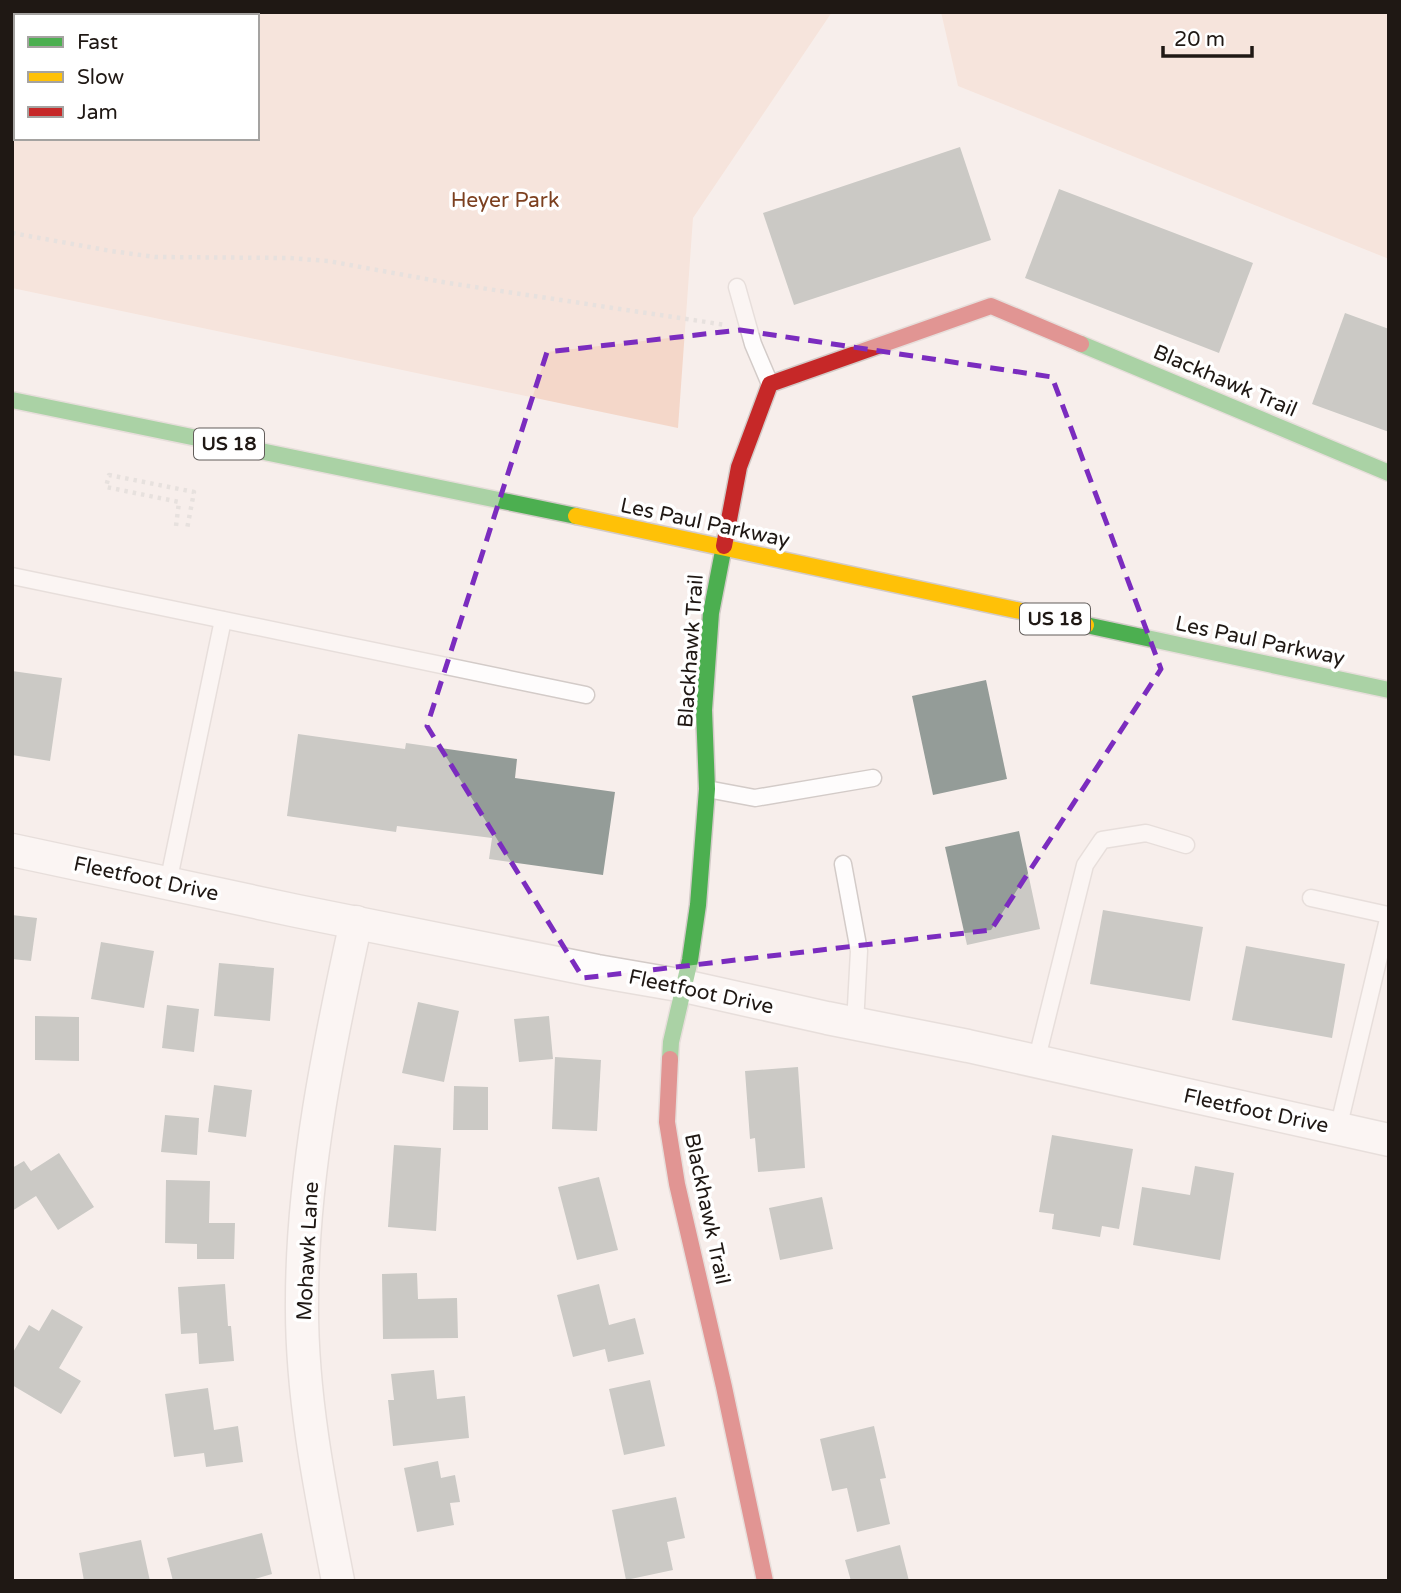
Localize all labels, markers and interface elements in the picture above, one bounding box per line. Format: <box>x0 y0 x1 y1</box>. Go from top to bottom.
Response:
legend <box>14 14 259 140</box>
scale bar <box>1163 14 1252 58</box>
text: 20 m <box>1174 27 1225 52</box>
text: Fast <box>77 30 118 55</box>
text: Slow <box>77 65 125 90</box>
text: Jam <box>77 100 118 125</box>
park label: Heyer Park <box>451 188 559 213</box>
street label: Blackhawk Trail <box>1149 339 1301 423</box>
road number: US 18 <box>194 428 264 460</box>
street label: Les Paul Parkway <box>618 493 792 553</box>
street label: Blackhawk Trail <box>673 573 709 729</box>
road number: US 18 <box>1020 604 1090 634</box>
street label: Les Paul Parkway <box>1173 611 1347 671</box>
street label: Fleetfoot Drive <box>71 851 221 907</box>
street label: Fleetfoot Drive <box>626 964 776 1020</box>
street label: Fleetfoot Drive <box>1181 1083 1331 1139</box>
street label: Blackhawk Trail <box>679 1131 735 1287</box>
street label: Mohawk Lane <box>292 1181 324 1321</box>

